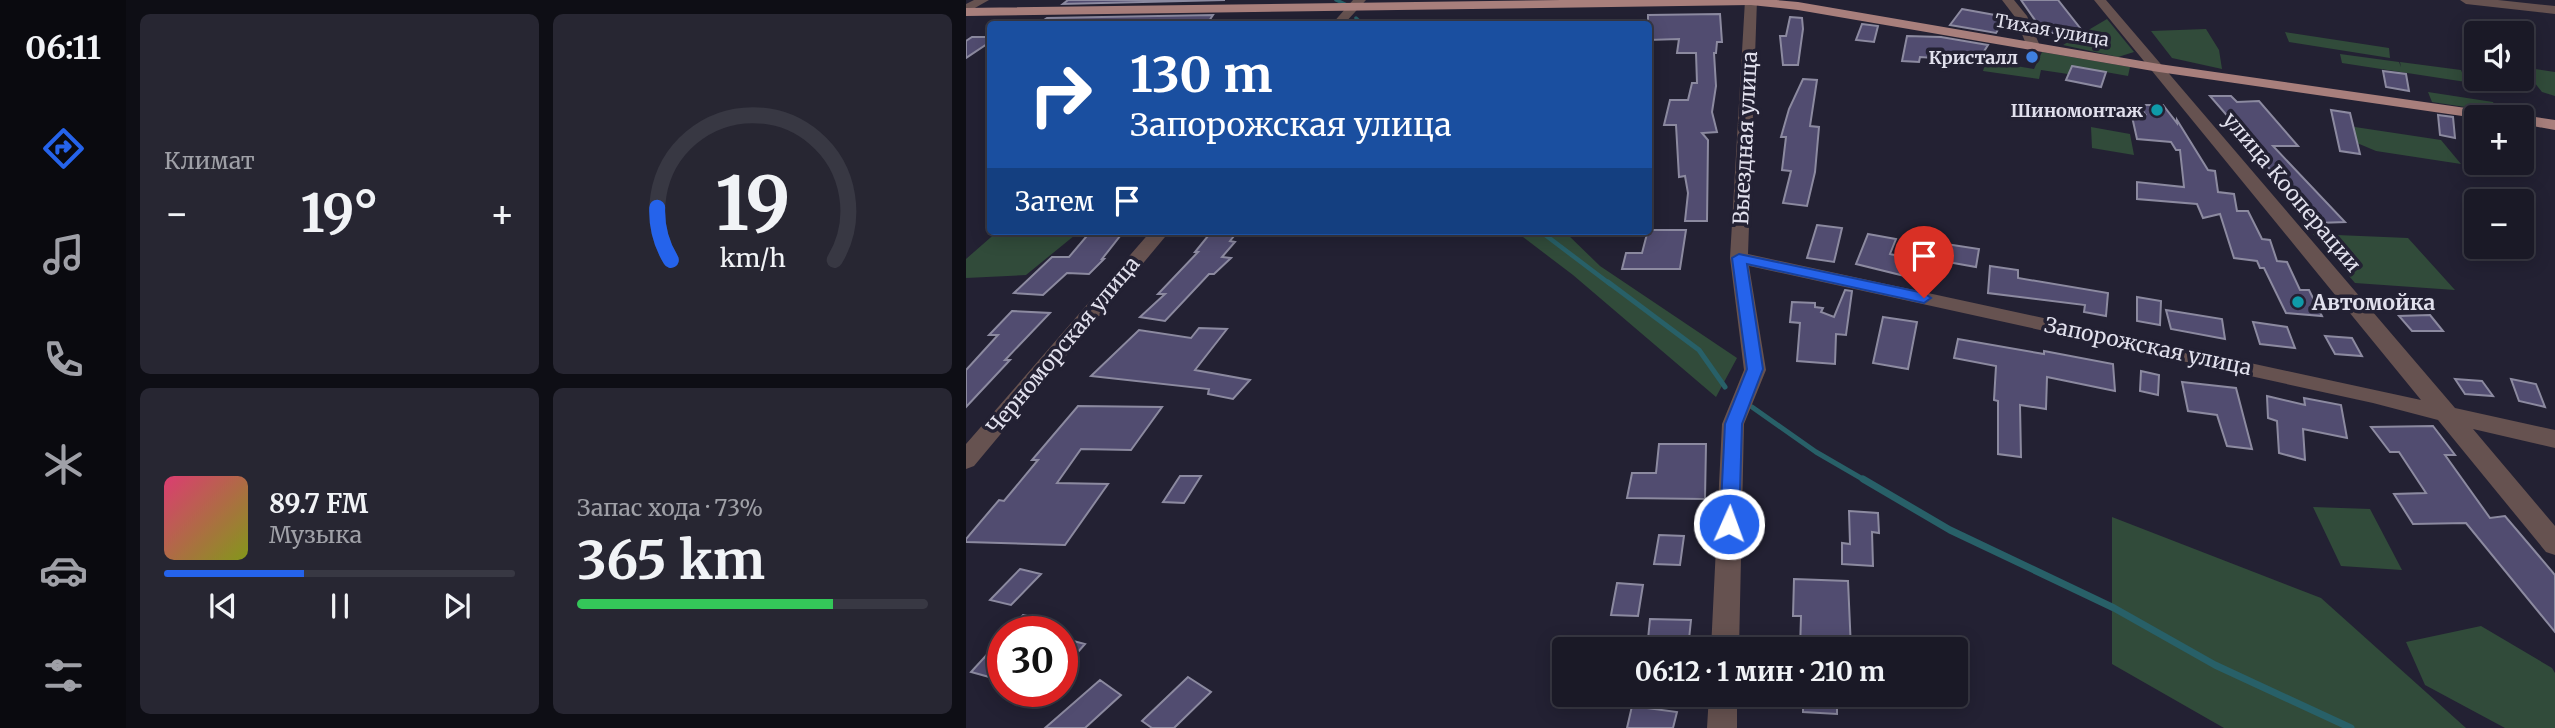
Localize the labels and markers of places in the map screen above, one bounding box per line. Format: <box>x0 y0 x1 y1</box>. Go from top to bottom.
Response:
place label: Кристалл <box>1929 46 2018 69</box>
marker: Кристалл <box>2024 49 2040 65</box>
place label: Шиномонтаж <box>2011 99 2143 122</box>
marker: Шиномонтаж <box>2149 102 2165 118</box>
pin <box>1894 226 1954 298</box>
place label: Автомойка <box>2311 289 2436 316</box>
marker: Автомойка <box>2290 294 2306 310</box>

